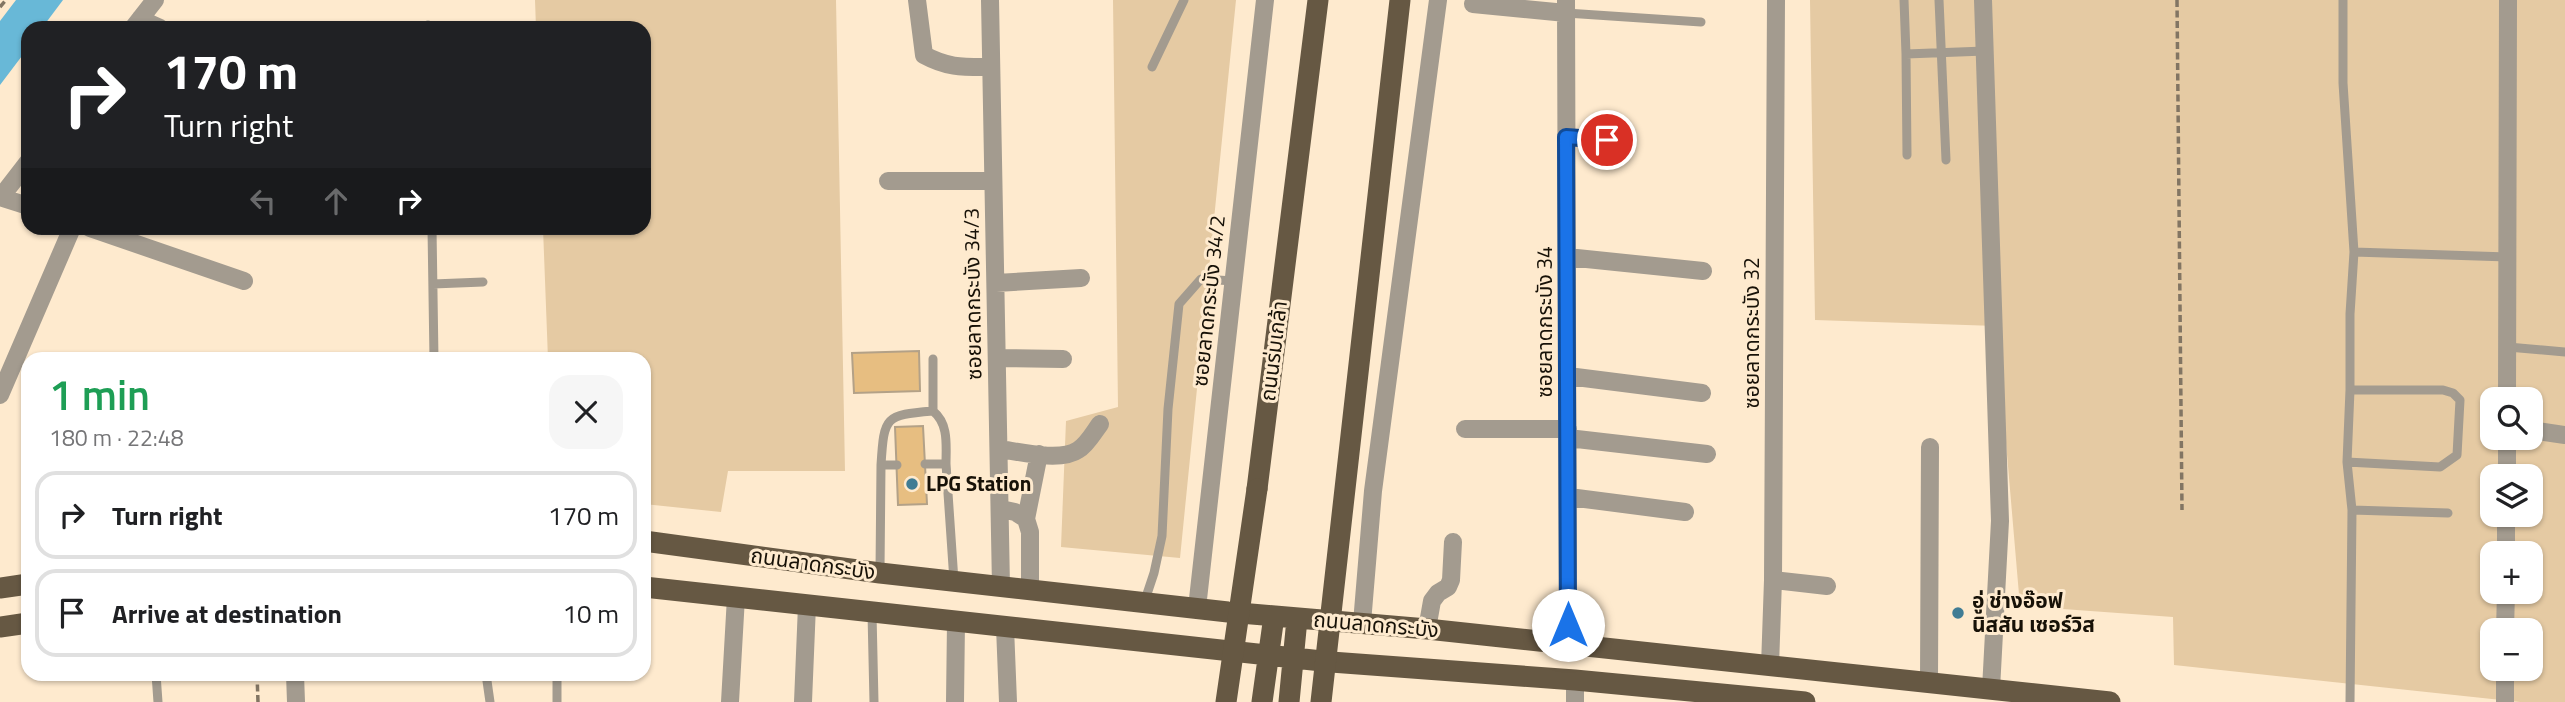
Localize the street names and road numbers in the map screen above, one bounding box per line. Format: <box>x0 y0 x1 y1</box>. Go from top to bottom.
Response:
street label: ซอยลาดกระบัง 34/3 <box>955 208 989 380</box>
street label: ซอยลาดกระบัง 34/2 <box>1183 214 1233 388</box>
street label: ซอยลาดกระบัง 34 <box>1528 246 1560 398</box>
street label: ซอยลาดกระบัง 32 <box>1735 257 1767 409</box>
street label: ถนนร่มเกล้า <box>1251 299 1295 403</box>
street label: ถนนลาดกระบัง <box>749 538 878 588</box>
street label: ถนนลาดกระบัง <box>1312 603 1440 645</box>

